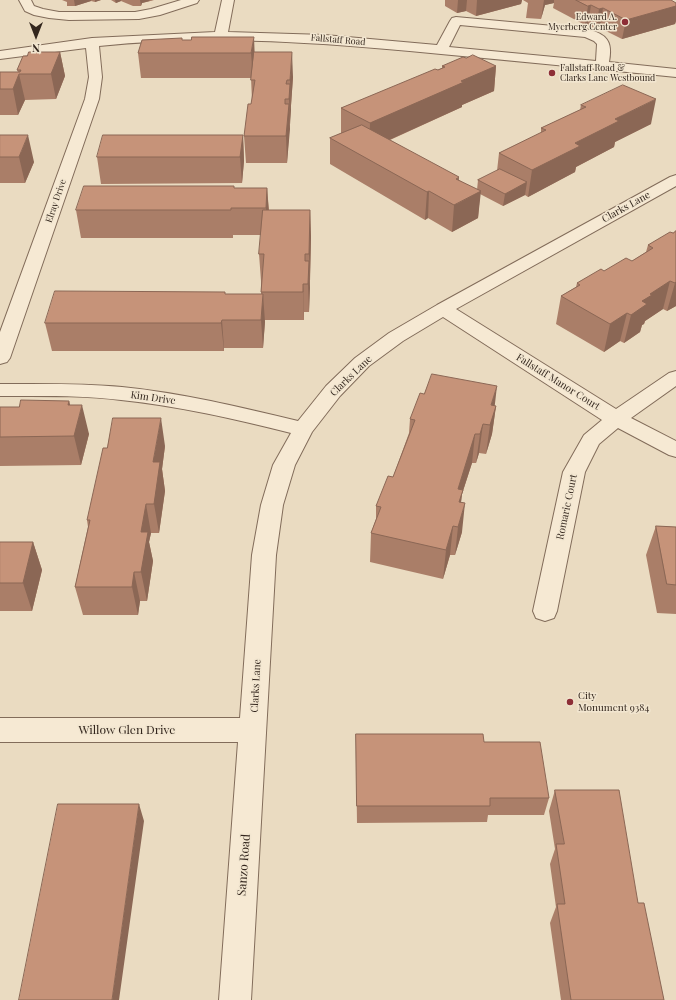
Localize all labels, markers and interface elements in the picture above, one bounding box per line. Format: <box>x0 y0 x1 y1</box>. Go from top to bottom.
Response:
place label: Edward A. Myerberg Center <box>548 12 617 33</box>
north arrow <box>16 16 56 56</box>
marker: Edward A. Myerberg Center <box>620 17 630 27</box>
street label: Fallstaff Road <box>310 32 366 48</box>
text: N <box>32 41 40 56</box>
place label: Fallstaff Road & Clarks Lane Westbound <box>560 63 655 84</box>
marker: Fallstaff Road & Clarks Lane Westbound <box>547 68 557 78</box>
street label: Elray Drive <box>44 178 68 224</box>
street label: Clarks Lane <box>600 189 652 225</box>
street label: Fallstaff Manor Court <box>514 351 602 413</box>
street label: Clarks Lane <box>328 353 374 399</box>
street label: Kim Drive <box>130 389 176 407</box>
street label: Romaric Court <box>554 473 580 541</box>
street label: Clarks Lane <box>249 659 263 713</box>
place label: City Monument 9384 <box>578 690 649 714</box>
marker: City Monument 9384 <box>565 697 575 707</box>
street label: Willow Glen Drive <box>79 723 175 737</box>
street label: Sanzo Road <box>235 833 253 897</box>

